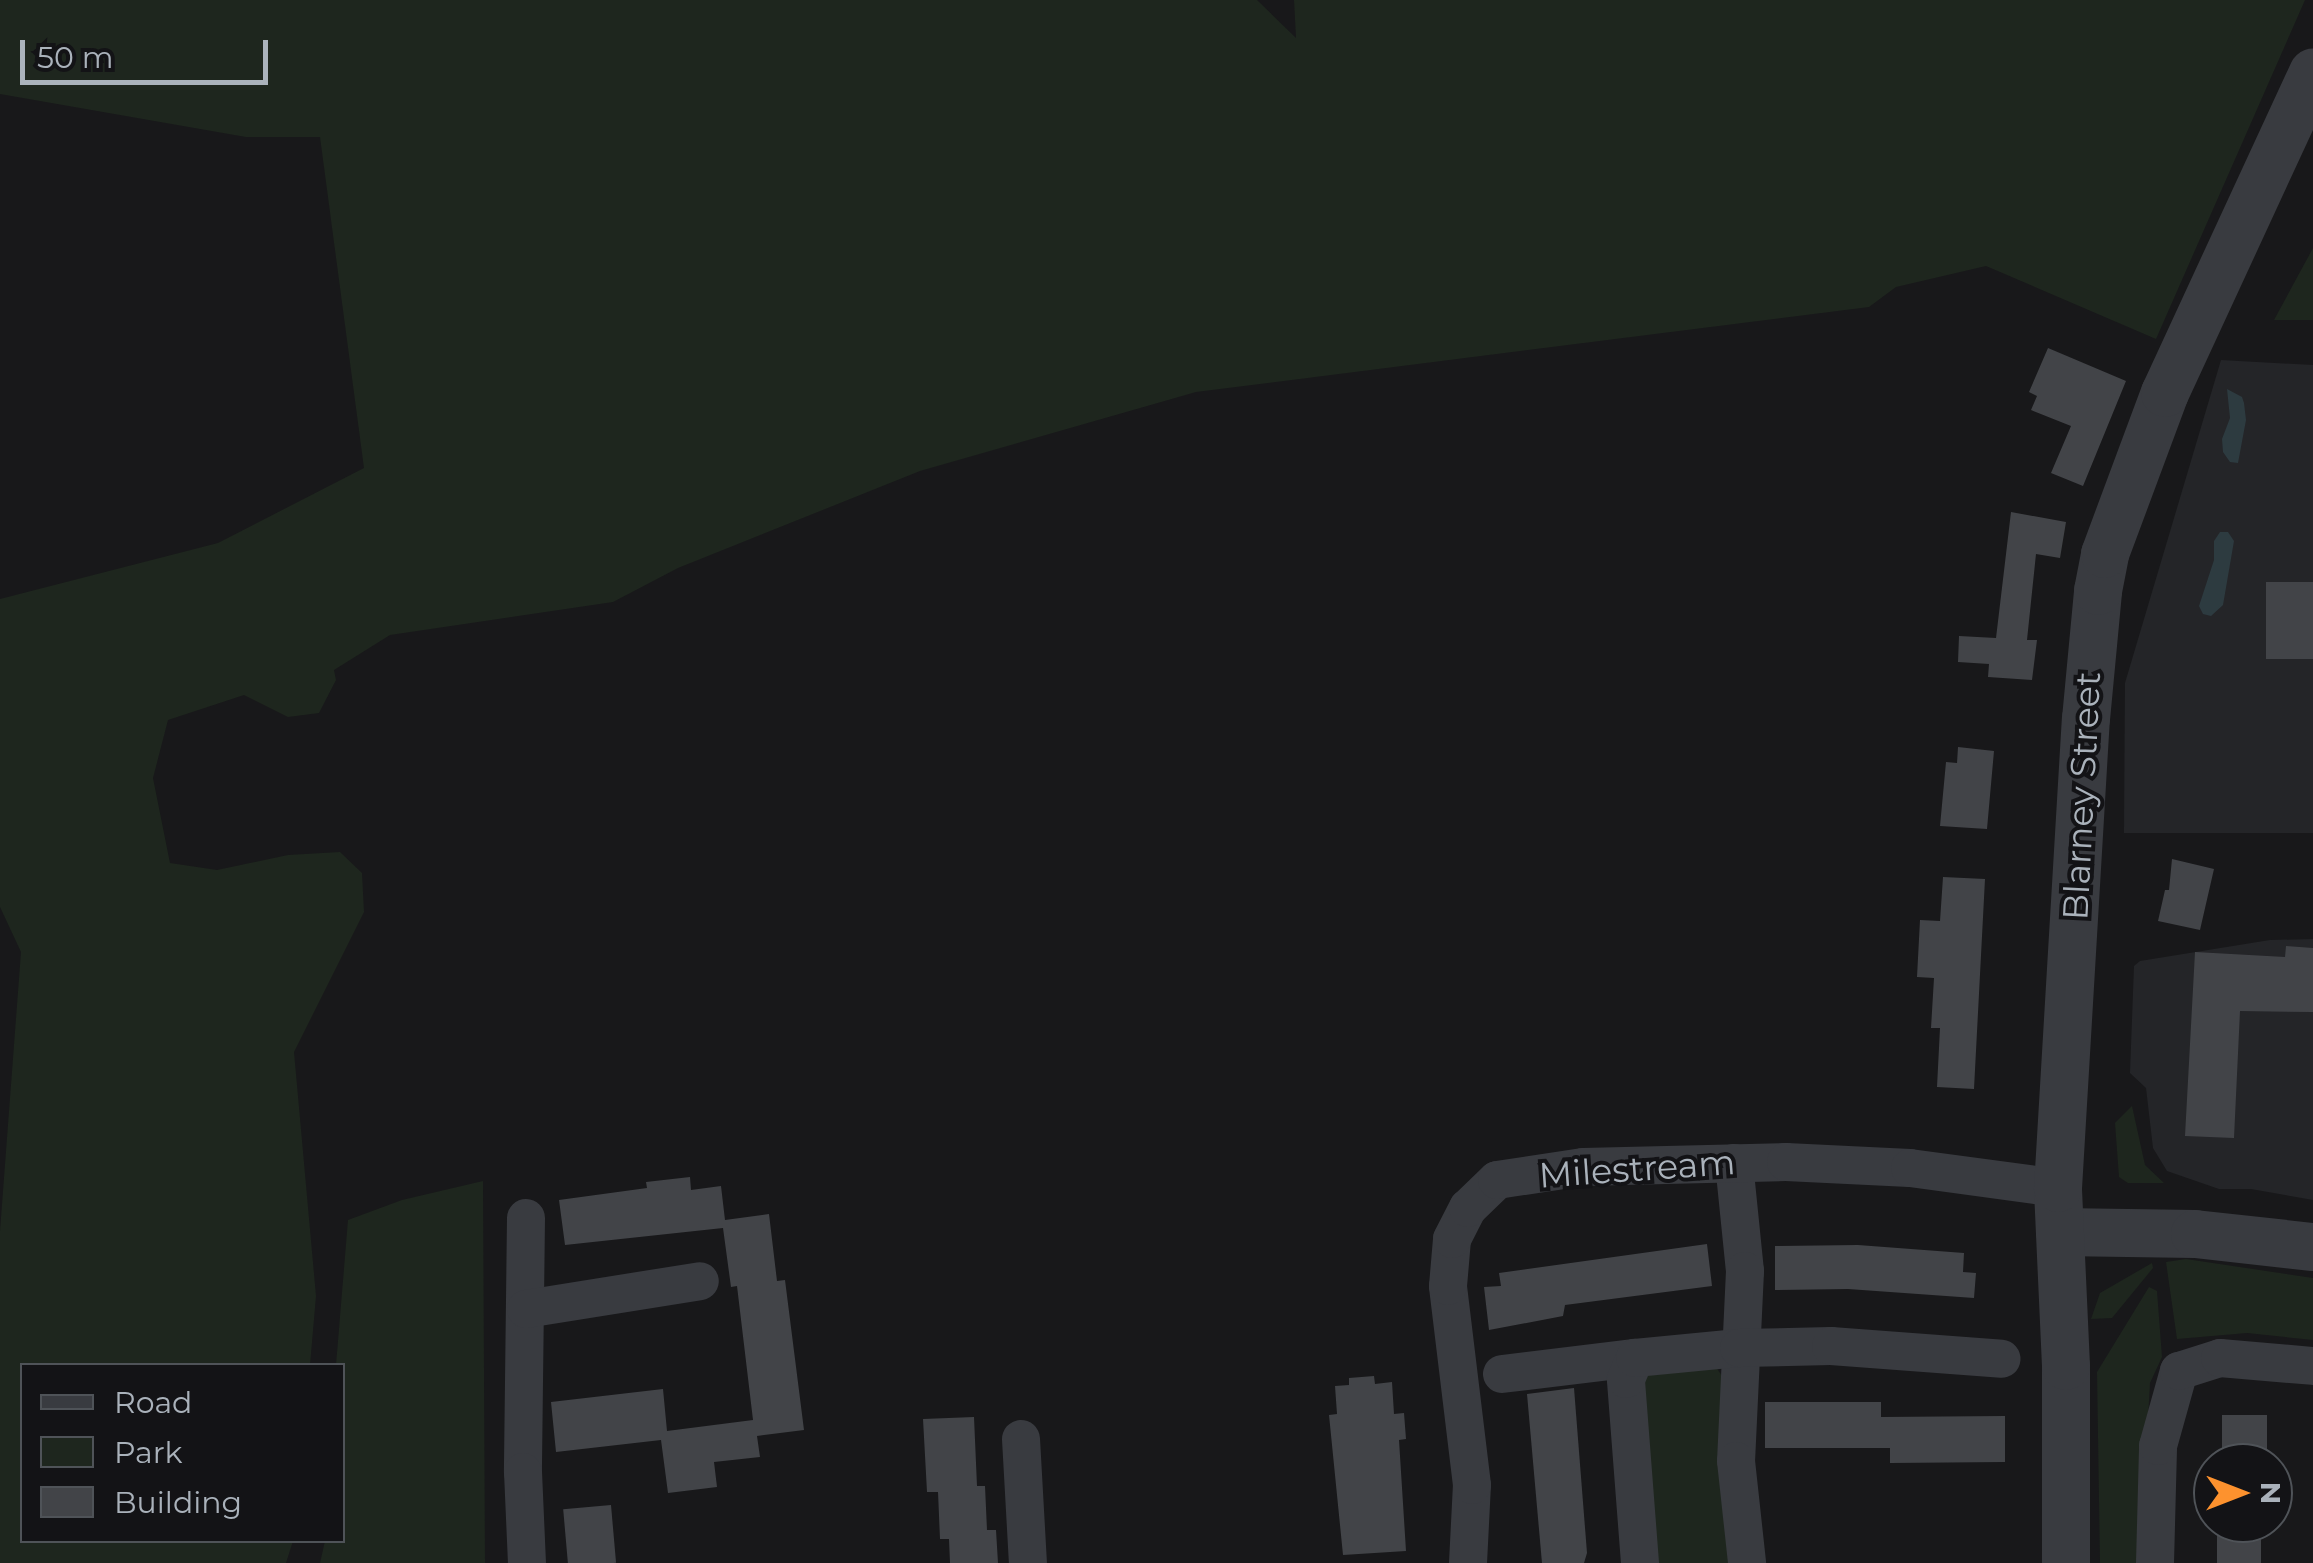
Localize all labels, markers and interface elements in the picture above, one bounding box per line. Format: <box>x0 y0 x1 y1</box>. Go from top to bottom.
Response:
scale bar <box>25 20 272 82</box>
text: 50 m <box>37 39 114 76</box>
street label: Blarney Street <box>2055 671 2109 921</box>
street label: Milestream <box>1537 1141 1737 1197</box>
legend <box>20 1363 345 1543</box>
text: Road <box>114 1384 192 1421</box>
text: Park <box>114 1434 183 1471</box>
north arrow <box>2193 1443 2293 1543</box>
text: N <box>2254 1482 2288 1504</box>
text: Building <box>114 1484 242 1521</box>

